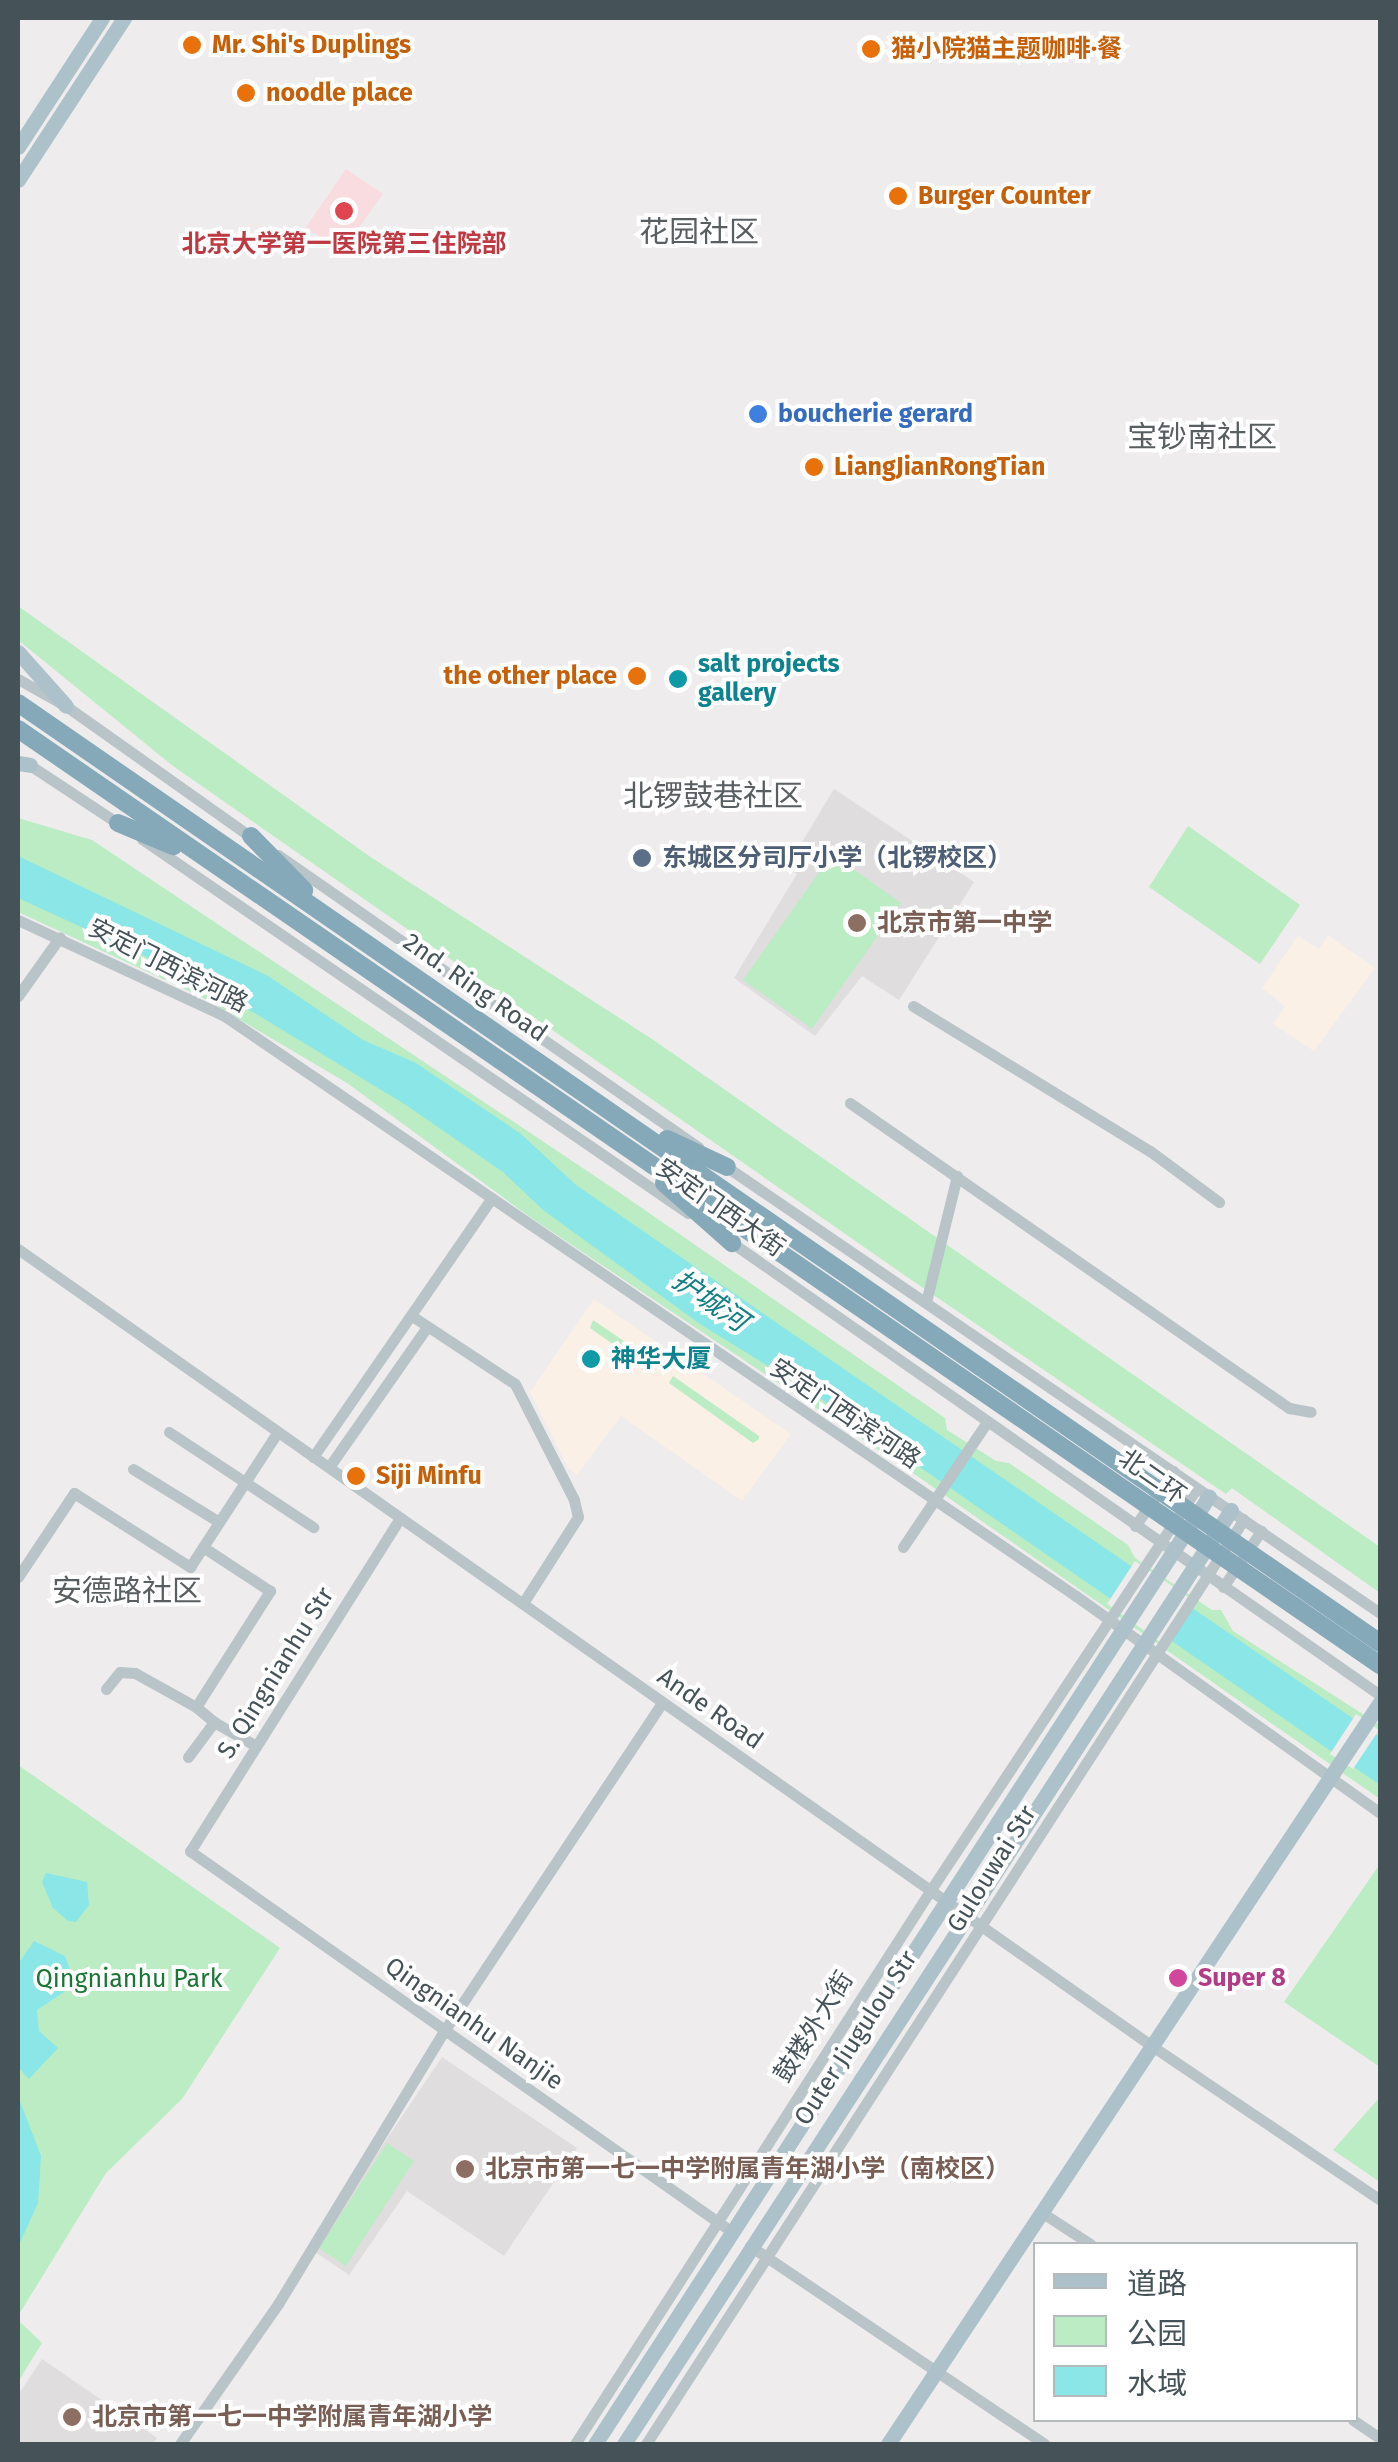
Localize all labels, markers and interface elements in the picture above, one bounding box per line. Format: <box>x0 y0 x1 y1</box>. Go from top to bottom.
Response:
place label: Mr. Shi's Duplings <box>212 30 411 60</box>
marker: Mr. Shi's Duplings <box>181 34 203 56</box>
place label: 猫小院猫主题咖啡·餐 <box>891 34 1122 64</box>
marker: 猫小院猫主题咖啡·餐 <box>860 38 882 60</box>
place label: noodle place <box>266 78 413 108</box>
marker: noodle place <box>235 82 257 104</box>
place label: Burger Counter <box>918 181 1091 211</box>
marker: Burger Counter <box>887 185 909 207</box>
marker: 北京大学第一医院第三住院部 <box>331 198 357 224</box>
district label: 花园社区 <box>639 214 759 250</box>
place label: 北京大学第一医院第三住院部 <box>182 229 506 259</box>
place label: boucherie gerard <box>778 399 973 429</box>
marker: boucherie gerard <box>747 403 769 425</box>
district label: 宝钞南社区 <box>1127 419 1277 455</box>
place label: LiangJianRongTian <box>834 452 1045 482</box>
marker: LiangJianRongTian <box>803 456 825 478</box>
place label: salt projects gallery <box>698 650 840 709</box>
place label: the other place <box>444 661 617 691</box>
marker: the other place <box>626 665 648 687</box>
marker: salt projects gallery <box>667 668 689 690</box>
district label: 北锣鼓巷社区 <box>623 778 803 814</box>
place label: 东城区分司厅小学（北锣校区） <box>662 843 1012 873</box>
marker: 东城区分司厅小学（北锣校区） <box>631 847 653 869</box>
place label: 北京市第一中学 <box>877 908 1052 938</box>
marker: 北京市第一中学 <box>846 912 868 934</box>
street label: 安定门西滨河路 <box>83 913 253 1019</box>
street label: 2nd. Ring Road <box>397 927 553 1049</box>
street label: 安定门西大街 <box>650 1153 790 1263</box>
water label: 护城河 <box>666 1263 754 1339</box>
place label: 神华大厦 <box>611 1344 711 1374</box>
marker: 神华大厦 <box>580 1348 602 1370</box>
street label: 安定门西滨河路 <box>764 1353 926 1475</box>
street label: 北二环 <box>1113 1443 1191 1511</box>
place label: Siji Minfu <box>376 1461 482 1491</box>
marker: Siji Minfu <box>345 1465 367 1487</box>
district label: 安德路社区 <box>52 1573 202 1609</box>
street label: S. Qingnianhu Str <box>211 1582 341 1764</box>
street label: Ande Road <box>651 1662 769 1756</box>
street label: Gulouwai Str <box>941 1800 1043 1938</box>
street label: Outer Jiugulou Str <box>788 1945 924 2131</box>
street label: Qingnianhu Nanjie <box>379 1951 569 2097</box>
place label: Super 8 <box>1198 1963 1286 1993</box>
park label: Qingnianhu Park <box>36 1964 222 1994</box>
street label: 鼓楼外大街 <box>768 1966 860 2088</box>
marker: Super 8 <box>1167 1967 1189 1989</box>
place label: 北京市第一七一中学附属青年湖小学（南校区） <box>485 2154 1010 2184</box>
marker: 北京市第一七一中学附属青年湖小学（南校区） <box>454 2158 476 2180</box>
legend <box>1033 2242 1358 2422</box>
text: 道路 <box>1127 2266 1187 2302</box>
text: 公园 <box>1127 2316 1187 2352</box>
text: 水域 <box>1127 2366 1187 2402</box>
place label: 北京市第一七一中学附属青年湖小学 <box>92 2402 492 2432</box>
marker: 北京市第一七一中学附属青年湖小学 <box>61 2406 83 2428</box>

